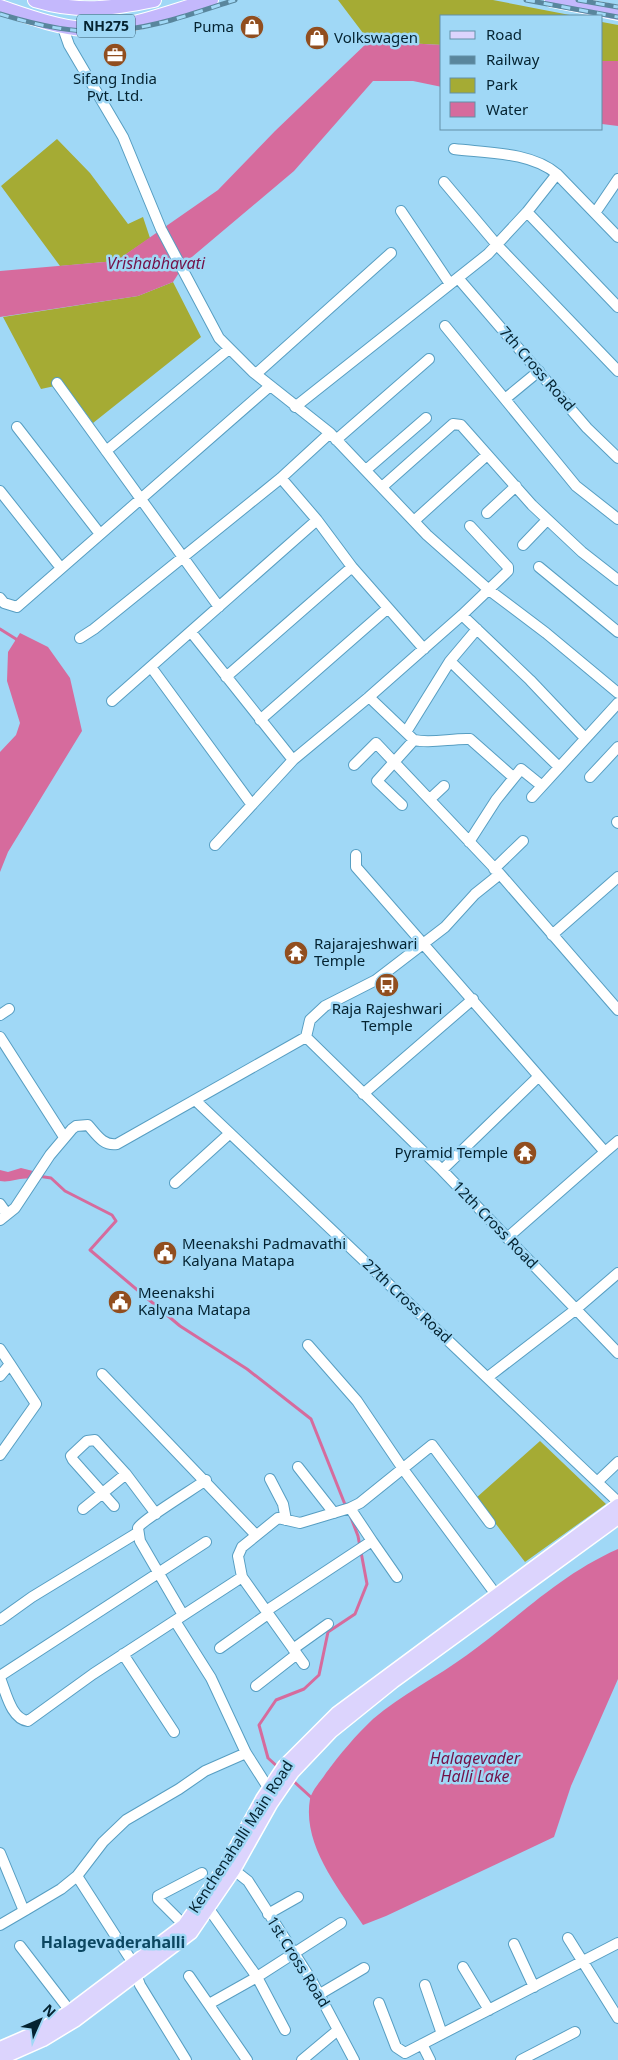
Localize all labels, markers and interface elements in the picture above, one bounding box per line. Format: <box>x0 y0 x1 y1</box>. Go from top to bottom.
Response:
shop icon: Puma <box>239 14 265 40</box>
road number: NH275 <box>77 15 135 38</box>
legend <box>440 15 603 130</box>
place label: Puma <box>193 16 234 36</box>
text: Road <box>486 24 522 44</box>
shop icon: Volkswagen <box>304 25 330 51</box>
place label: Volkswagen <box>334 27 418 47</box>
office icon: Sifang India Pvt. Ltd. <box>102 42 128 68</box>
text: Railway <box>486 49 540 69</box>
place label: Sifang India Pvt. Ltd. <box>73 68 157 105</box>
text: Park <box>486 74 518 94</box>
text: Water <box>486 99 528 119</box>
water label: Vrishabhavati <box>107 252 206 274</box>
street label: 7th Cross Road <box>495 322 580 415</box>
place label: Rajarajeshwari Temple <box>314 933 417 970</box>
temple icon: Rajarajeshwari Temple <box>283 940 309 966</box>
bus stop icon: Raja Rajeshwari Temple <box>374 972 400 998</box>
place label: Raja Rajeshwari Temple <box>332 998 442 1035</box>
temple icon: Pyramid Temple <box>512 1140 538 1166</box>
place label: Pyramid Temple <box>395 1142 508 1162</box>
street label: 12th Cross Road <box>449 1176 543 1272</box>
place label: Meenakshi Padmavathi Kalyana Matapa <box>182 1233 346 1270</box>
public building icon: Meenakshi Padmavathi Kalyana Matapa <box>152 1240 178 1266</box>
street label: 27th Cross Road <box>359 1254 456 1347</box>
place label: Meenakshi Kalyana Matapa <box>138 1282 251 1319</box>
public building icon: Meenakshi Kalyana Matapa <box>107 1289 133 1315</box>
water label: Halagevader Halli Lake <box>430 1747 521 1787</box>
street label: Kenchenahalli Main Road <box>183 1756 297 1917</box>
street label: 1st Cross Road <box>263 1912 335 2011</box>
district label: Halagevaderahalli <box>41 1931 185 1953</box>
north arrow <box>15 1995 65 2045</box>
text: N <box>39 2000 60 2021</box>

